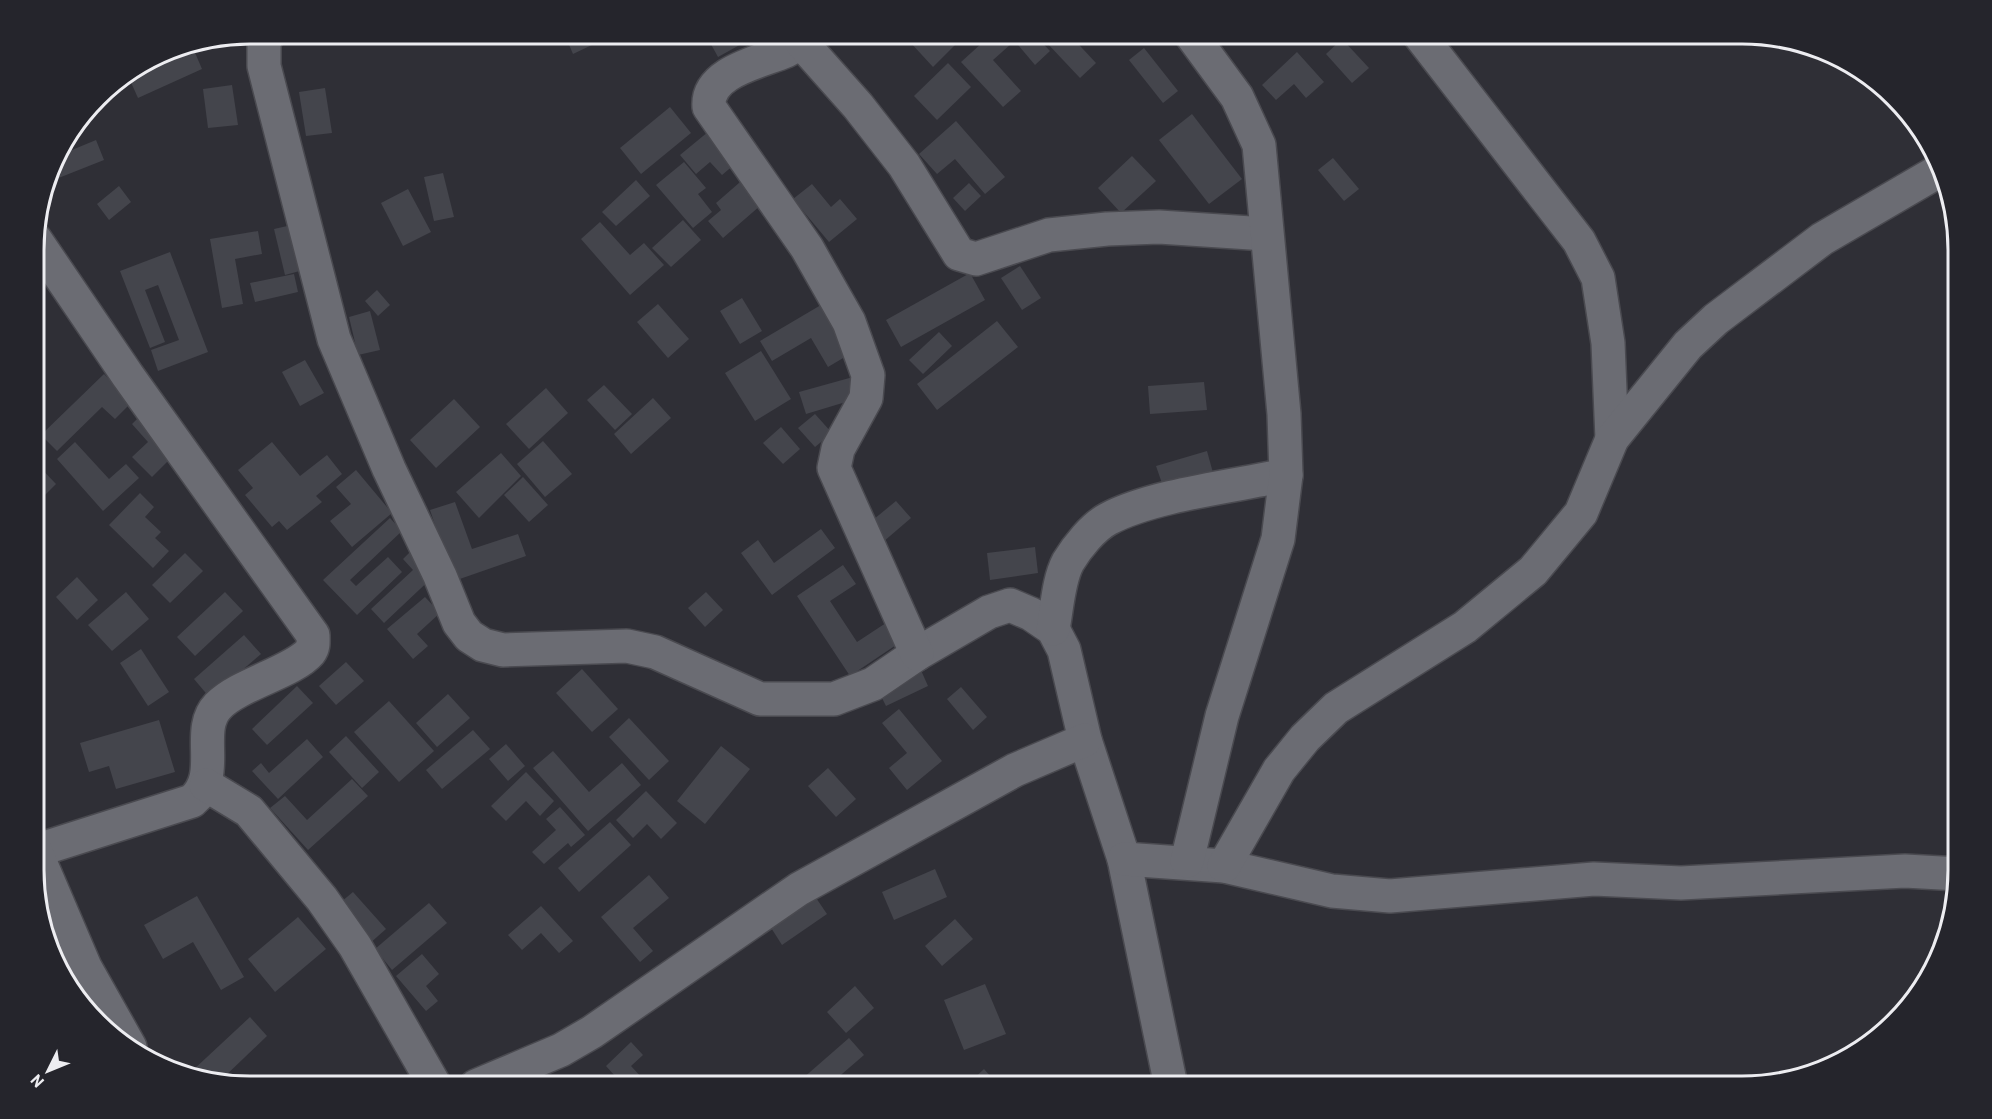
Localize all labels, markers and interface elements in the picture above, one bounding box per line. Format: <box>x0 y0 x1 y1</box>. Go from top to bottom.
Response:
north arrow <box>18 1041 78 1101</box>
text: N <box>26 1071 47 1092</box>

